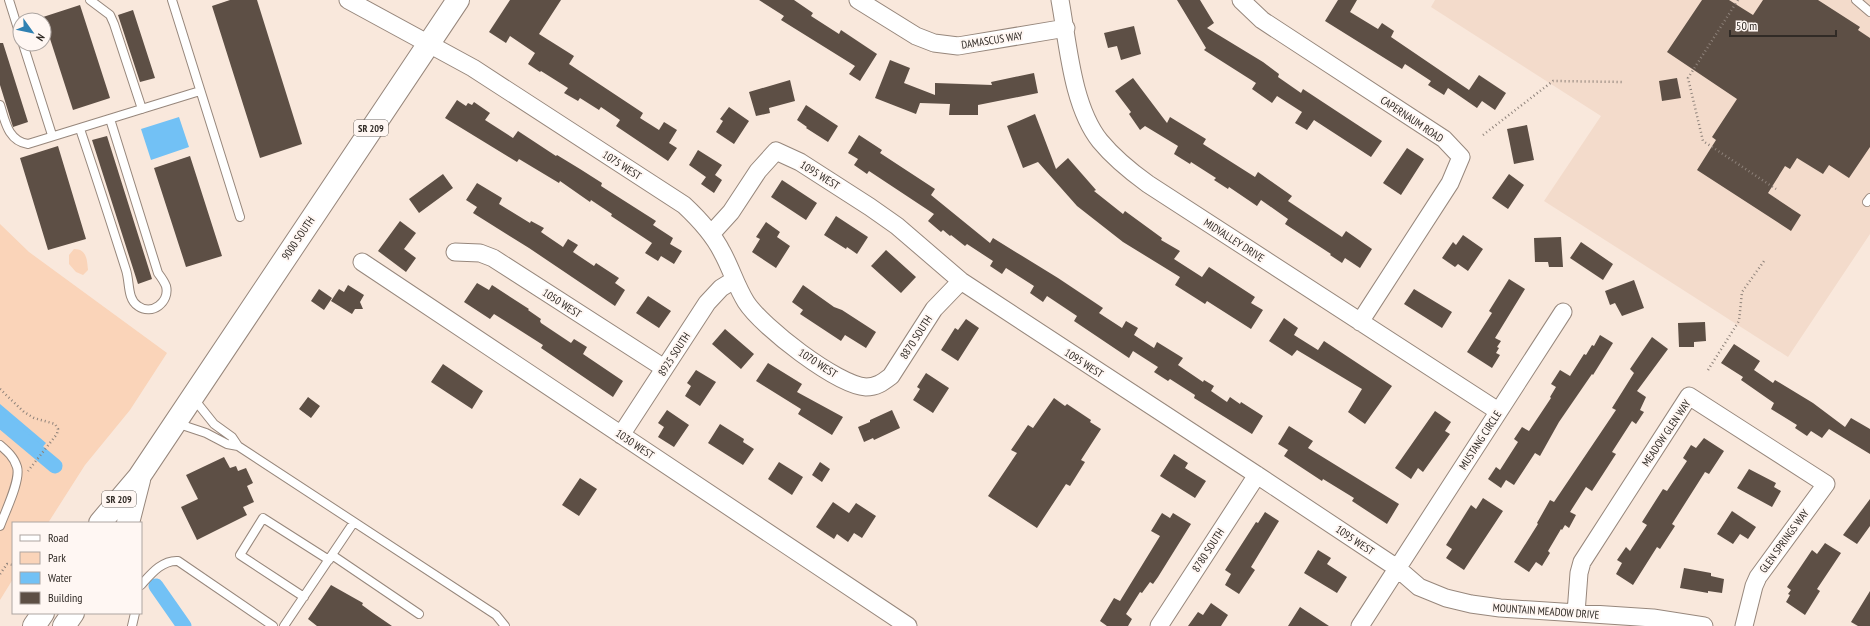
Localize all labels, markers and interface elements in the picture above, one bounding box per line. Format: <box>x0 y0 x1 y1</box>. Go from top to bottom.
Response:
north arrow <box>12 12 52 52</box>
scale bar <box>1730 12 1836 38</box>
text: 50 m <box>1736 18 1757 33</box>
street label: DAMASCUS WAY <box>960 28 1024 52</box>
text: N <box>33 31 48 44</box>
street label: CAPERNAUM ROAD <box>1378 93 1446 145</box>
road number: SR 209 <box>354 120 388 136</box>
street label: 1075 WEST <box>600 147 644 183</box>
street label: 1095 WEST <box>798 157 842 193</box>
street label: 9000 SOUTH <box>278 214 318 262</box>
street label: MIDVALLEY DRIVE <box>1201 215 1267 265</box>
street label: 1050 WEST <box>540 285 584 321</box>
street label: 8870 SOUTH <box>897 312 935 362</box>
street label: 8925 SOUTH <box>655 329 693 379</box>
street label: 1070 WEST <box>796 345 840 381</box>
street label: 1095 WEST <box>1062 345 1106 381</box>
street label: MEADOW GLEN WAY <box>1639 397 1693 469</box>
street label: MUSTANG CIRCLE <box>1456 408 1504 472</box>
street label: 1030 WEST <box>613 426 657 462</box>
road number: SR 209 <box>102 491 136 507</box>
street label: GLEN SPRINGS WAY <box>1756 506 1812 576</box>
legend <box>12 522 142 614</box>
street label: 1095 WEST <box>1333 522 1377 558</box>
street label: 8780 SOUTH <box>1189 525 1227 575</box>
text: Road <box>48 530 68 545</box>
text: Park <box>48 550 66 565</box>
text: Water <box>48 570 73 585</box>
text: Building <box>48 590 83 605</box>
street label: MOUNTAIN MEADOW DRIVE <box>1492 600 1600 622</box>

